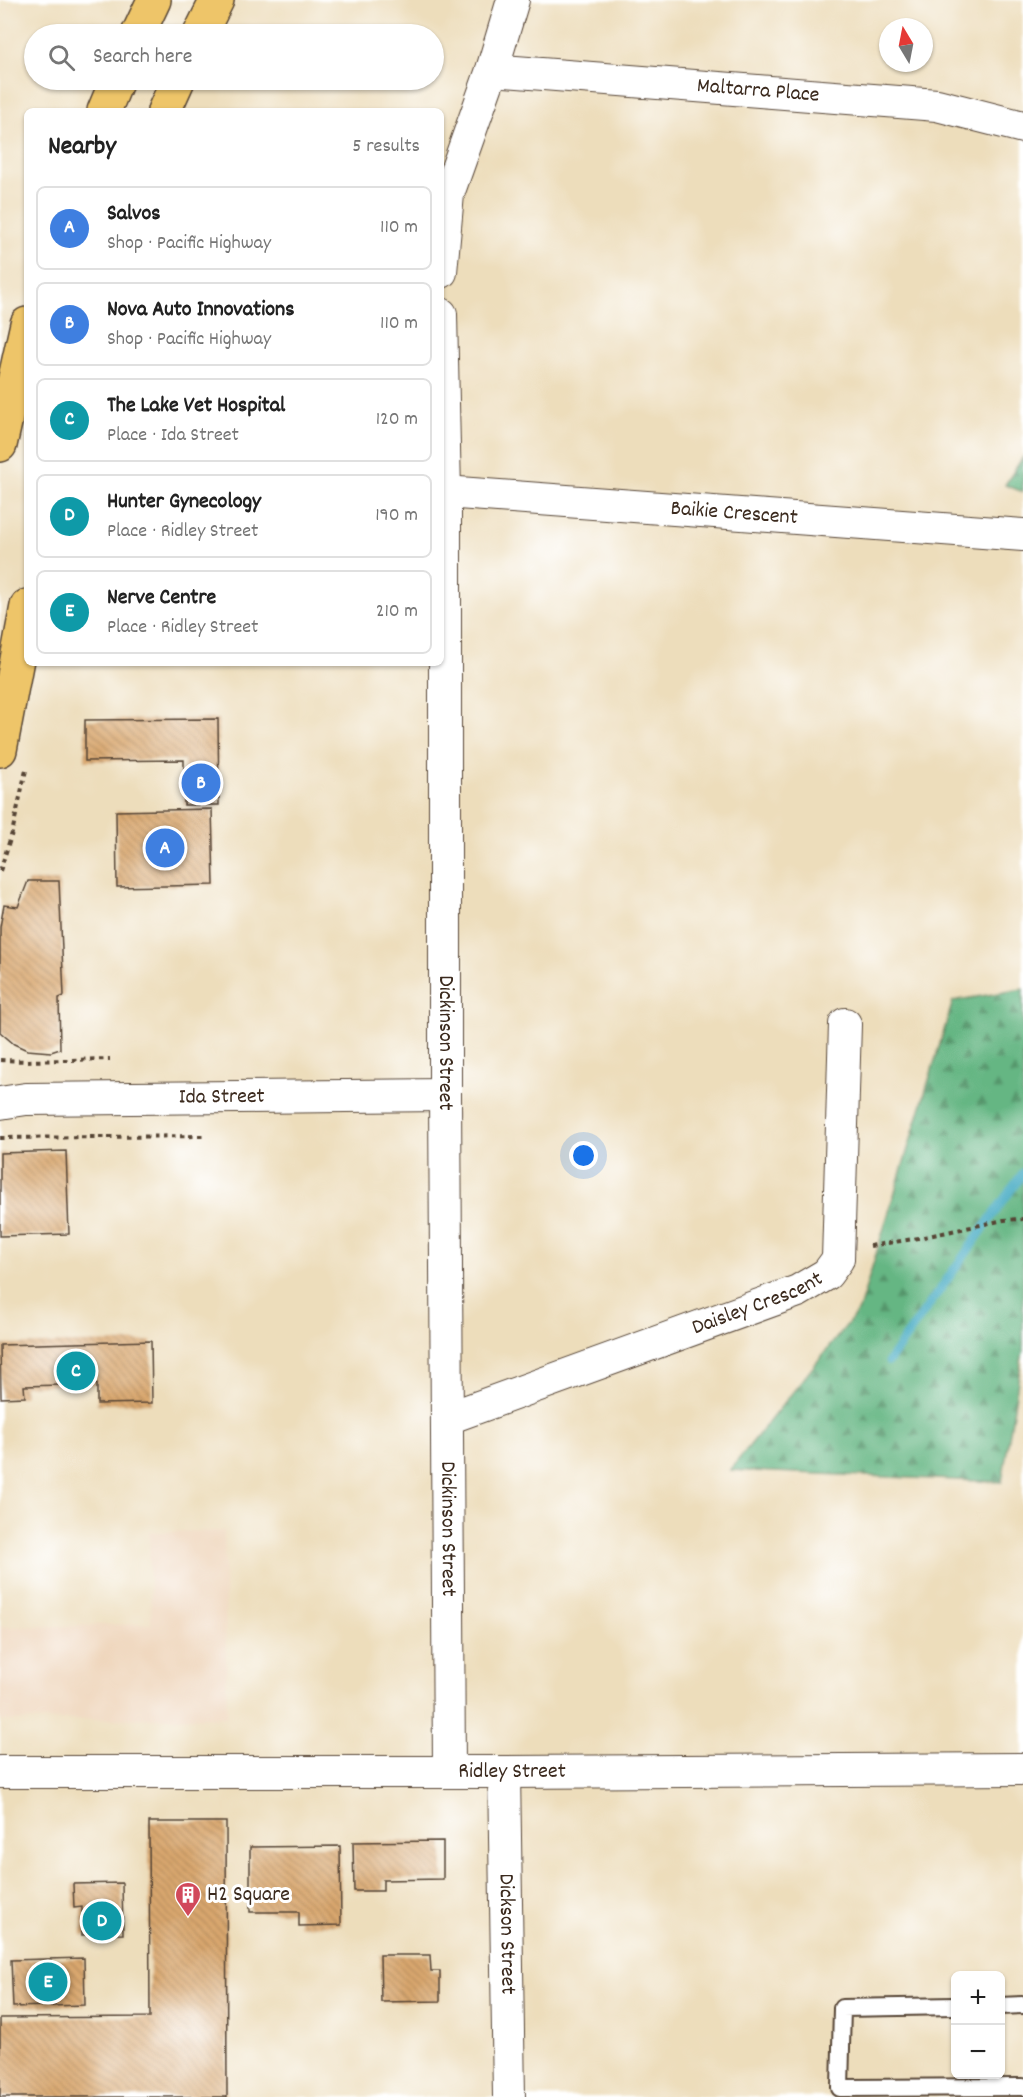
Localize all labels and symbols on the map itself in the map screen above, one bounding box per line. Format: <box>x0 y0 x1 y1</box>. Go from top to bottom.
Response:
north arrow <box>879 18 933 72</box>
street label: Maltarra Place <box>696 71 821 111</box>
street label: Baikie Crescent <box>670 493 799 534</box>
pin: B <box>182 760 220 806</box>
pin: A <box>146 826 184 870</box>
street label: Dickinson Street <box>429 975 461 1111</box>
street label: Ida Street <box>179 1081 265 1113</box>
your location <box>569 1141 598 1170</box>
street label: Daisley Crescent <box>688 1264 829 1344</box>
pin: C <box>56 1348 96 1394</box>
street label: Dickinson Street <box>432 1461 463 1597</box>
street label: Ridley Street <box>458 1756 566 1788</box>
street label: Dickson Street <box>490 1873 523 1995</box>
building icon: H2 Square <box>173 1880 203 1918</box>
place label: H2 Square <box>207 1880 290 1911</box>
pin: D <box>82 1898 122 1944</box>
pin: E <box>28 1960 68 2004</box>

